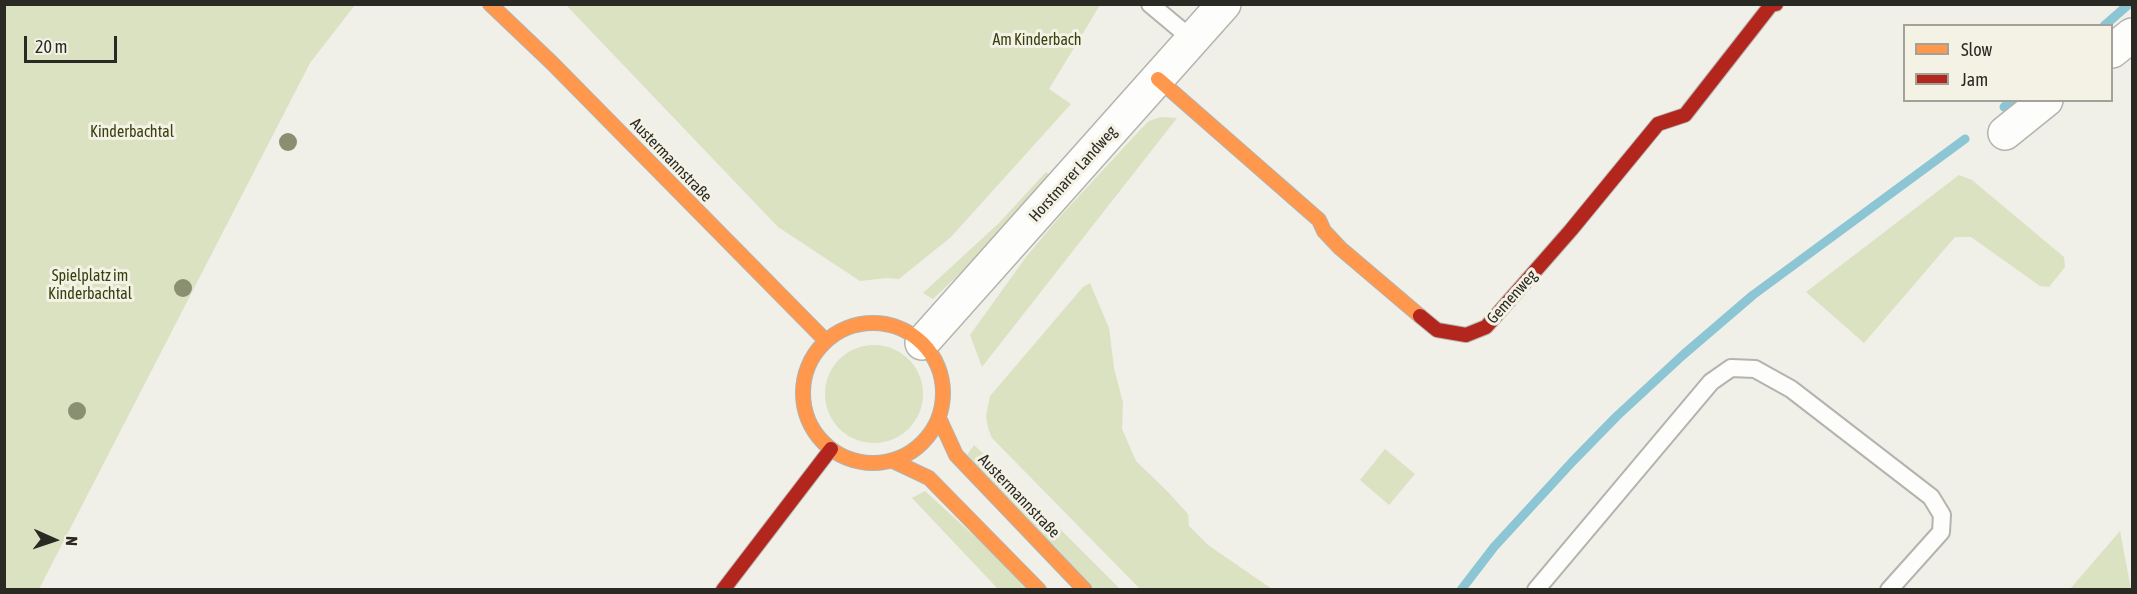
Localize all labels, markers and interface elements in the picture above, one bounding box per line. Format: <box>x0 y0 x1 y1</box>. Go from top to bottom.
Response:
scale bar <box>27 24 120 62</box>
legend <box>1903 24 2113 102</box>
park label: Am Kinderbach <box>992 30 1082 50</box>
text: 20 m <box>35 36 67 57</box>
text: Slow <box>1961 39 1992 60</box>
text: Jam <box>1961 69 1988 90</box>
street label: Austermannstraße <box>626 114 716 206</box>
park label: Kinderbachtal <box>90 122 174 142</box>
street label: Horstmarer Landweg <box>1025 122 1121 226</box>
park label: Spielplatz im Kinderbachtal <box>48 266 132 304</box>
street label: Gemenweg <box>1483 266 1541 328</box>
street label: Austermannstraße <box>974 450 1064 542</box>
north arrow <box>24 510 84 570</box>
text: N <box>63 536 81 546</box>

